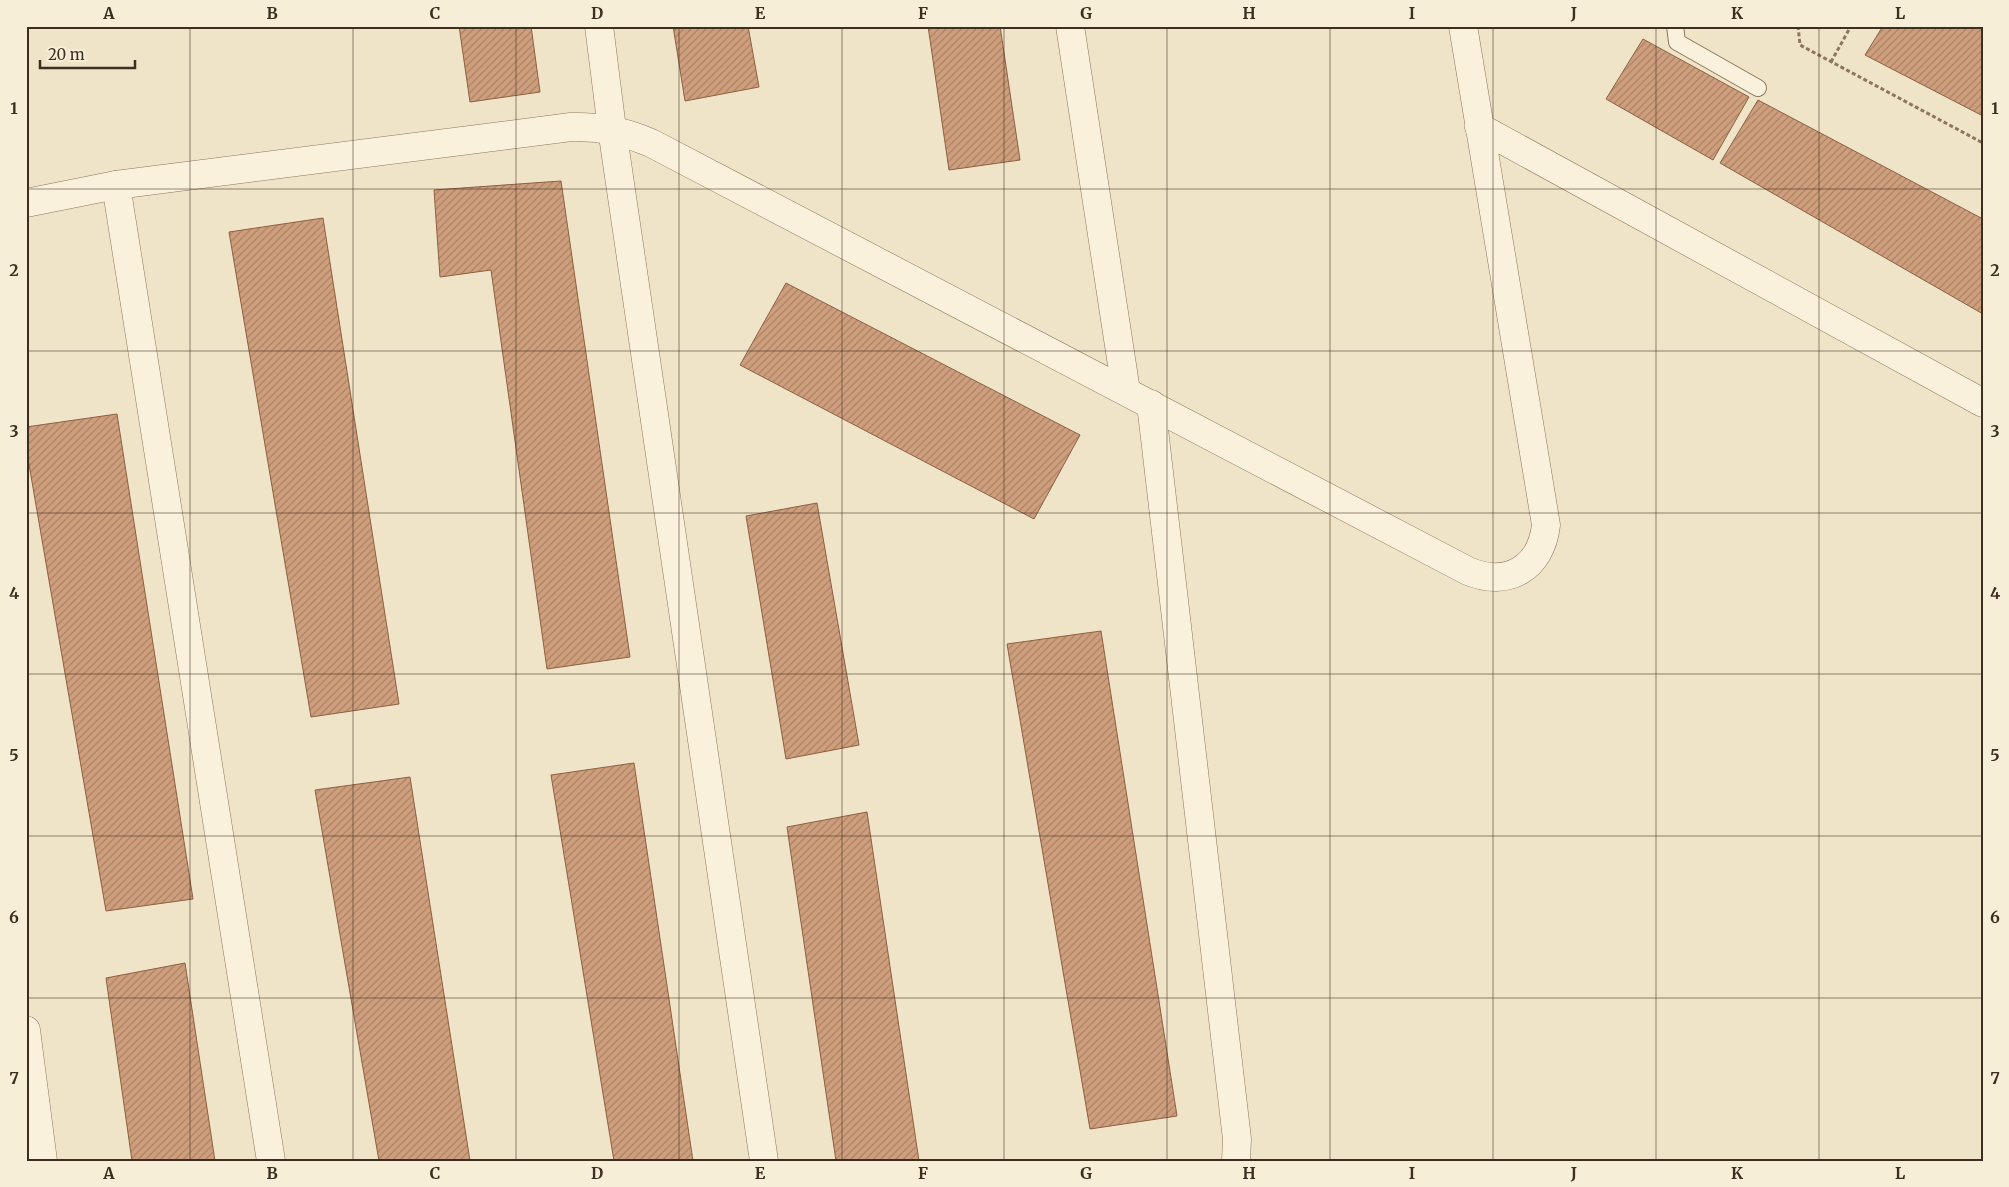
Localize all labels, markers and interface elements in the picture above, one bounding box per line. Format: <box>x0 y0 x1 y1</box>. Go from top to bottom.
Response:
text: A <box>102 3 115 23</box>
text: B <box>266 3 278 23</box>
text: C <box>430 3 440 23</box>
text: D <box>591 3 603 23</box>
text: E <box>755 3 766 23</box>
text: F <box>918 3 928 23</box>
text: G <box>1080 3 1092 23</box>
text: H <box>1242 3 1256 23</box>
text: I <box>1409 3 1415 23</box>
text: J <box>1570 3 1577 23</box>
text: K <box>1731 3 1743 23</box>
text: L <box>1895 3 1905 23</box>
scale bar <box>40 38 135 70</box>
text: 20 m <box>48 45 85 64</box>
text: 1 <box>10 98 18 118</box>
text: 1 <box>1991 98 1999 118</box>
text: 2 <box>9 260 19 280</box>
text: 2 <box>1990 260 2000 280</box>
text: 3 <box>9 421 19 441</box>
text: 3 <box>1990 421 2000 441</box>
text: 4 <box>9 583 19 603</box>
text: 4 <box>1990 583 2000 603</box>
text: 5 <box>9 745 19 765</box>
text: 5 <box>1990 745 2000 765</box>
text: 6 <box>9 907 19 927</box>
text: 6 <box>1990 907 2000 927</box>
text: 7 <box>9 1068 19 1088</box>
text: 7 <box>1990 1068 2000 1088</box>
text: A <box>102 1163 115 1183</box>
text: B <box>266 1163 278 1183</box>
text: C <box>430 1163 440 1183</box>
text: D <box>591 1163 603 1183</box>
text: E <box>755 1163 766 1183</box>
text: F <box>918 1163 928 1183</box>
text: G <box>1080 1163 1092 1183</box>
text: H <box>1242 1163 1256 1183</box>
text: I <box>1409 1163 1415 1183</box>
text: J <box>1570 1163 1577 1183</box>
text: K <box>1731 1163 1743 1183</box>
text: L <box>1895 1163 1905 1183</box>

